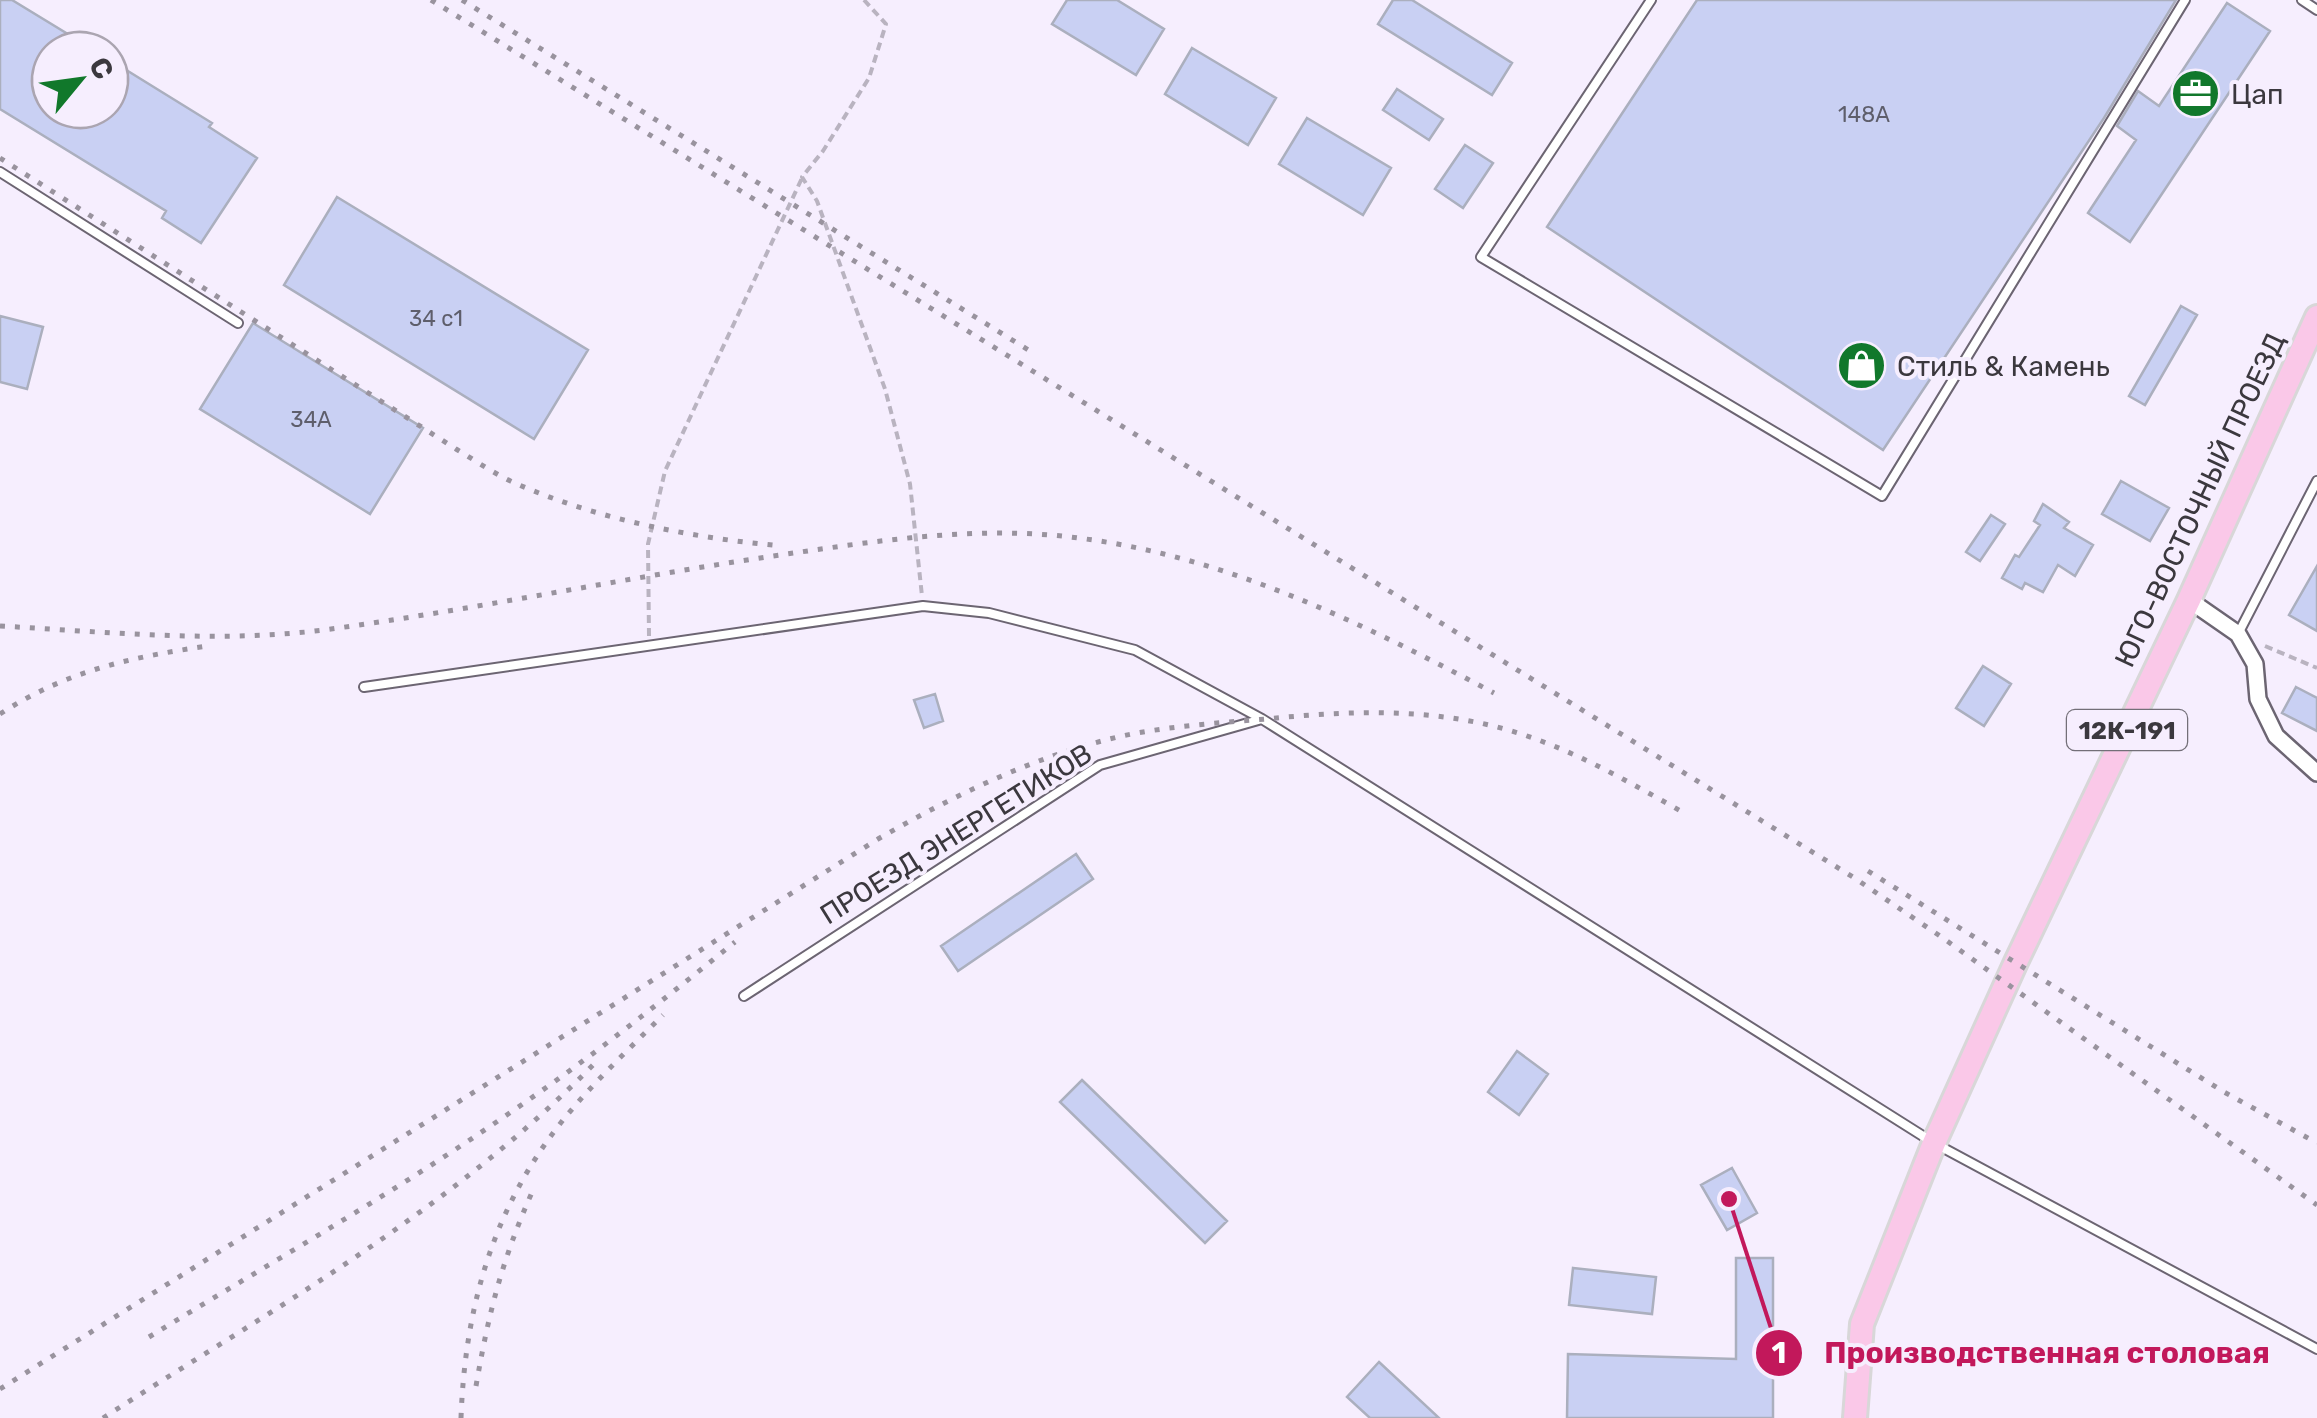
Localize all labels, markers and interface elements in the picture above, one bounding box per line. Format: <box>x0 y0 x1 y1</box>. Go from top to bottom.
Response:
north arrow <box>30 30 130 130</box>
text: С <box>82 52 121 85</box>
office icon: Цап <box>2170 68 2222 120</box>
place label: Цап <box>2231 78 2284 111</box>
house number: 148А <box>1838 101 1890 128</box>
house number: 34 с1 <box>409 305 463 332</box>
street label: ЮГО-ВОСТОЧНЫЙ ПРОЕЗД <box>2108 328 2292 672</box>
shop icon: Стиль & Камень <box>1836 340 1888 392</box>
place label: Стиль & Камень <box>1897 350 2110 383</box>
house number: 34А <box>290 406 332 433</box>
road number: 12К-191 <box>2067 710 2187 750</box>
street label: ПРОЕЗД ЭНЕРГЕТИКОВ <box>814 737 1098 931</box>
callout: Производственная столовая <box>1754 1323 2290 1383</box>
text: 1 <box>1772 1335 1786 1371</box>
text: Производственная столовая <box>1824 1335 2270 1371</box>

